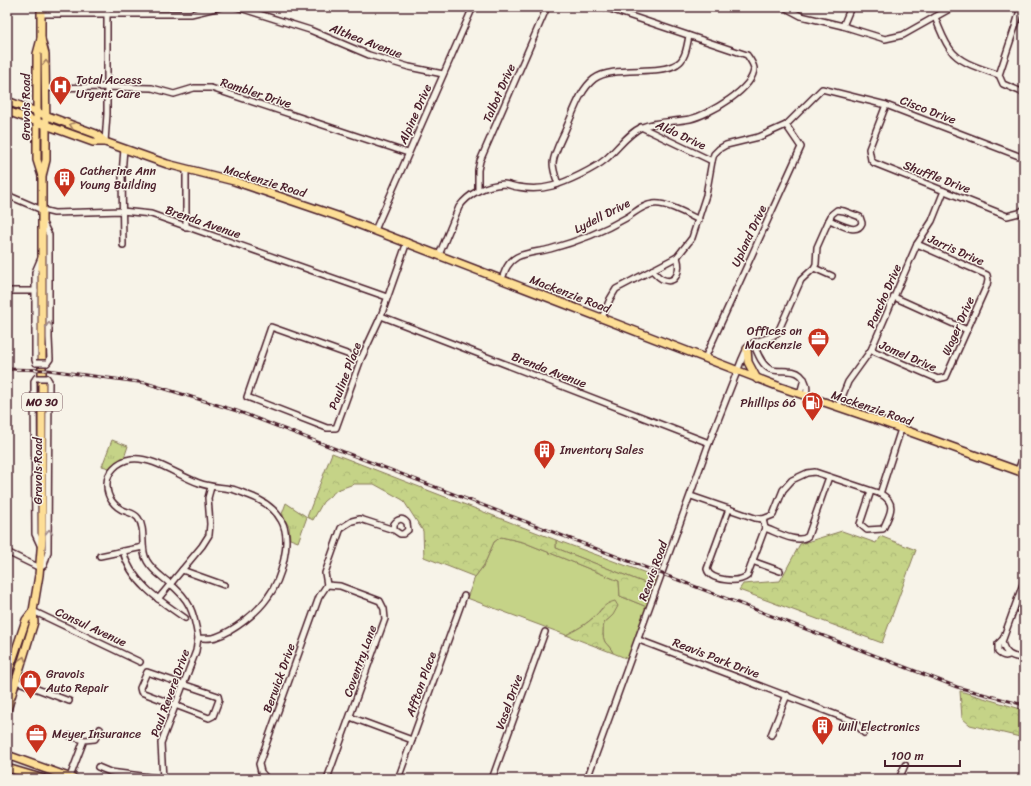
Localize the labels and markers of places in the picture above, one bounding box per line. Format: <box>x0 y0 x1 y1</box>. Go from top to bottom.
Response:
place label: Total Access Urgent Care <box>76 69 142 105</box>
hospital icon: Total Access Urgent Care <box>48 74 74 107</box>
place label: Catherine Ann Young Building <box>80 160 157 196</box>
building icon: Catherine Ann Young Building <box>52 165 78 198</box>
place label: Offices on MacKenzie <box>745 320 802 356</box>
office icon: Offices on MacKenzie <box>805 325 831 358</box>
fuel station icon: Phillips 66 <box>799 390 825 423</box>
place label: Phillips 66 <box>740 392 796 414</box>
building icon: Inventory Sales <box>532 437 558 470</box>
place label: Inventory Sales <box>559 439 644 461</box>
place label: Gravois Auto Repair <box>45 663 110 699</box>
shop icon: Gravois Auto Repair <box>17 668 43 701</box>
building icon: Will Electronics <box>810 714 836 747</box>
place label: Will Electronics <box>838 716 920 738</box>
office icon: Meyer Insurance <box>24 721 50 754</box>
place label: Meyer Insurance <box>52 723 141 745</box>

